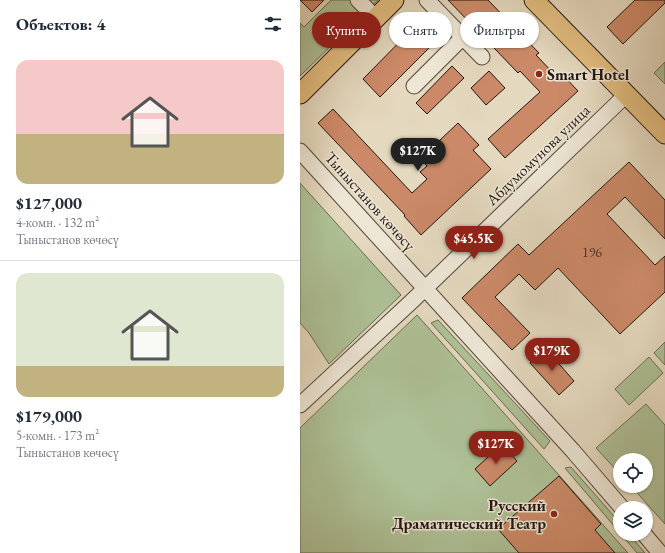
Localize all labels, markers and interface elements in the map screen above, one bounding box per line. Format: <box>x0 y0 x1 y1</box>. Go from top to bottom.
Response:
chip: Купить <box>312 12 381 48</box>
chip: Снять <box>389 12 452 48</box>
chip: Фильтры <box>460 12 539 48</box>
text: Объектов: 4 <box>16 13 106 35</box>
icon: filters <box>262 13 284 35</box>
place label: Smart Hotel <box>547 64 630 85</box>
marker: Smart Hotel <box>534 69 544 79</box>
icon: home <box>114 86 186 158</box>
street label: Абдумомунова улица <box>481 99 595 211</box>
pin: $127K <box>390 138 446 172</box>
text: $127K <box>400 142 436 159</box>
street label: Тыныстанов көчөсү <box>320 147 421 256</box>
text: $127,000 <box>16 192 82 214</box>
text: 4-комн. · 132 m² <box>16 214 99 231</box>
pin: $45.5K <box>441 226 507 260</box>
text: $45.5K <box>454 230 494 247</box>
text: Тыныстанов көчөсү <box>16 231 119 248</box>
house number: 196 <box>582 243 602 261</box>
icon: home <box>114 299 186 371</box>
pin: $179K <box>524 338 580 372</box>
text: $179K <box>534 342 570 359</box>
text: $179,000 <box>16 405 82 427</box>
text: 5-комн. · 173 m² <box>16 427 99 444</box>
pin: $127K <box>468 431 524 465</box>
text: $127K <box>478 435 514 452</box>
text: Тыныстанов көчөсү <box>16 444 119 461</box>
map controls <box>613 453 653 541</box>
button: locate <box>613 453 653 493</box>
place label: Русский Драматический Театр <box>392 495 547 534</box>
button: layers <box>613 501 653 541</box>
marker: Русский Драматический Театр <box>549 509 559 519</box>

